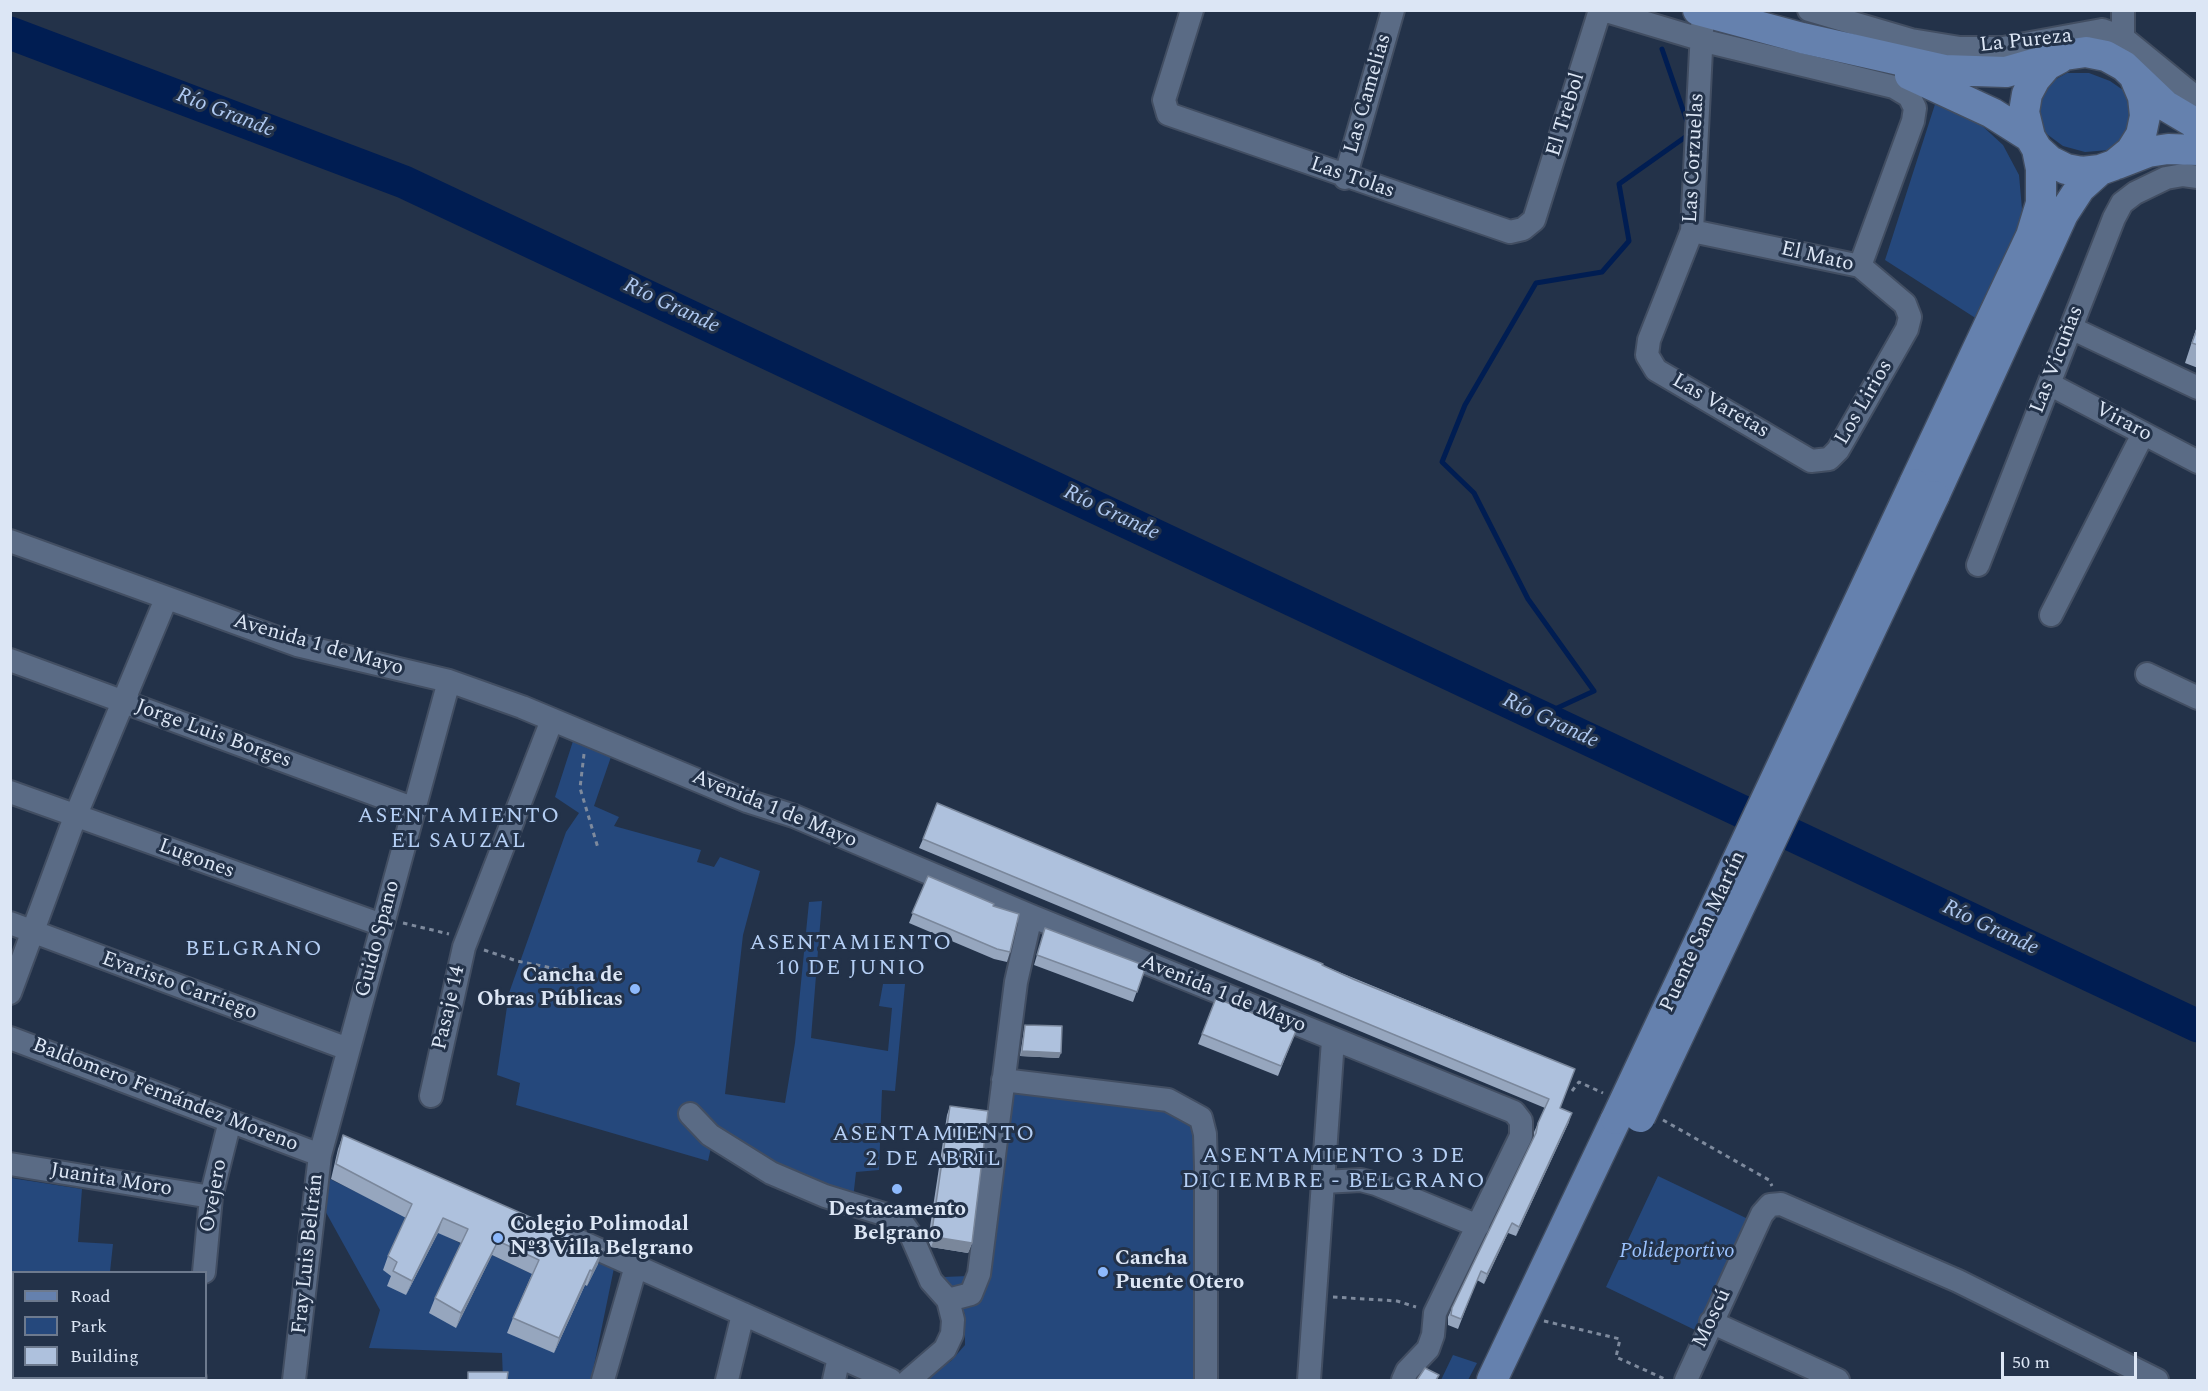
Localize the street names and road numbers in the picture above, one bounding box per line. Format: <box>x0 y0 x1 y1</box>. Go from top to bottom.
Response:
street label: La Pureza <box>1979 25 2073 59</box>
street label: Las Camelias <box>1340 31 1398 157</box>
street label: El Trebol <box>1542 70 1592 160</box>
street label: Las Corzuelas <box>1679 92 1711 224</box>
street label: Las Tolas <box>1306 153 1398 205</box>
street label: El Mato <box>1778 237 1856 279</box>
street label: Las Vicuñas <box>2026 303 2090 417</box>
street label: Los Lirios <box>1831 356 1899 450</box>
street label: Las Varetas <box>1667 369 1773 445</box>
street label: Viraro <box>2090 398 2156 448</box>
street label: Avenida 1 de Mayo <box>230 610 406 682</box>
street label: Jorge Luis Borges <box>132 695 294 775</box>
street label: Avenida 1 de Mayo <box>688 765 860 855</box>
street label: Lugones <box>155 835 237 885</box>
street label: Puente San Martín <box>1656 848 1752 1016</box>
street label: Guido Spano <box>351 878 407 1000</box>
street label: Evaristo Carriego <box>98 947 260 1027</box>
street label: Avenida 1 de Mayo <box>1137 950 1309 1040</box>
street label: Pasaje 14 <box>428 963 472 1053</box>
street label: Baldomero Fernández Moreno <box>29 1034 301 1158</box>
street label: Ovejero <box>196 1157 234 1235</box>
street label: Juanita Moro <box>48 1159 174 1203</box>
street label: Fray Luis Beltrán <box>288 1172 330 1336</box>
street label: Moscú <box>1688 1285 1738 1353</box>

